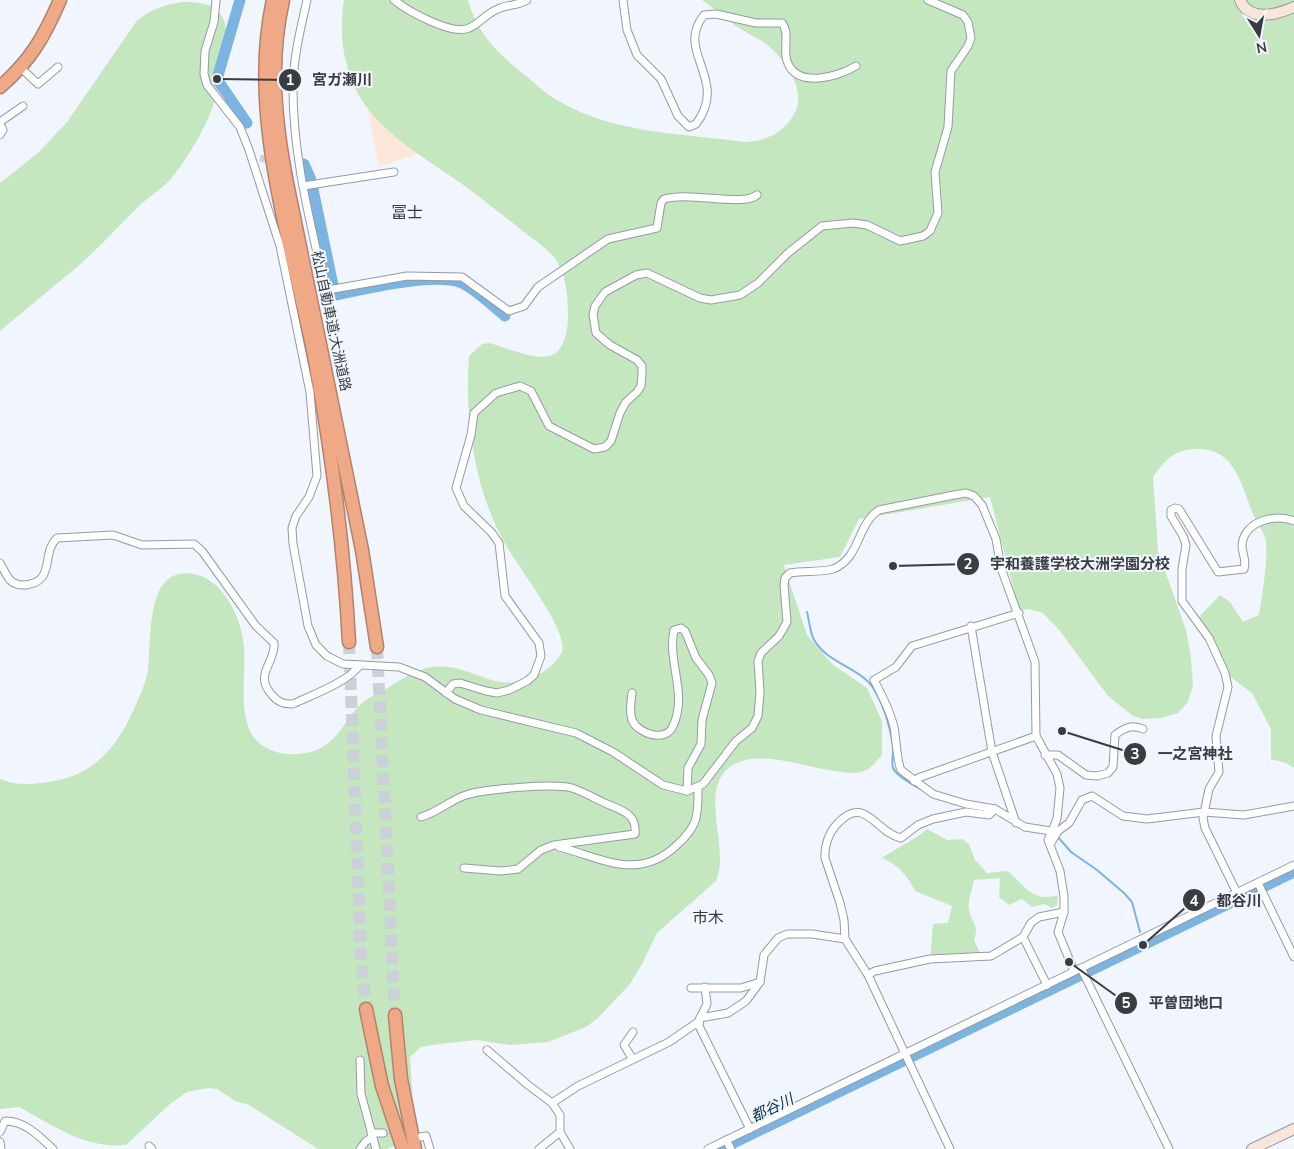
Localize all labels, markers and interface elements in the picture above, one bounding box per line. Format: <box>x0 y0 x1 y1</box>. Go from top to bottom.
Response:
north arrow <box>1234 10 1284 60</box>
text: N <box>1254 37 1268 58</box>
callout: 宮ガ瀬川 <box>277 65 382 95</box>
text: 1 <box>285 70 295 90</box>
text: 宮ガ瀬川 <box>312 70 372 90</box>
district label: 冨士 <box>391 202 423 224</box>
street label: 松山自動車道;大洲道路 <box>307 249 355 393</box>
callout: 宇和養護学校大洲学園分校 <box>955 549 1180 579</box>
text: 2 <box>963 554 973 574</box>
text: 宇和養護学校大洲学園分校 <box>990 554 1170 574</box>
callout: 一之宮神社 <box>1123 739 1243 769</box>
text: 3 <box>1130 744 1140 764</box>
text: 一之宮神社 <box>1157 744 1233 764</box>
callout: 都谷川 <box>1182 885 1272 915</box>
text: 4 <box>1189 891 1199 911</box>
text: 都谷川 <box>1216 891 1262 911</box>
district label: 市木 <box>692 907 724 929</box>
callout: 平曽団地口 <box>1114 988 1234 1018</box>
text: 5 <box>1121 993 1131 1013</box>
text: 平曽団地口 <box>1148 993 1224 1013</box>
water label: 都谷川 <box>747 1088 798 1127</box>

